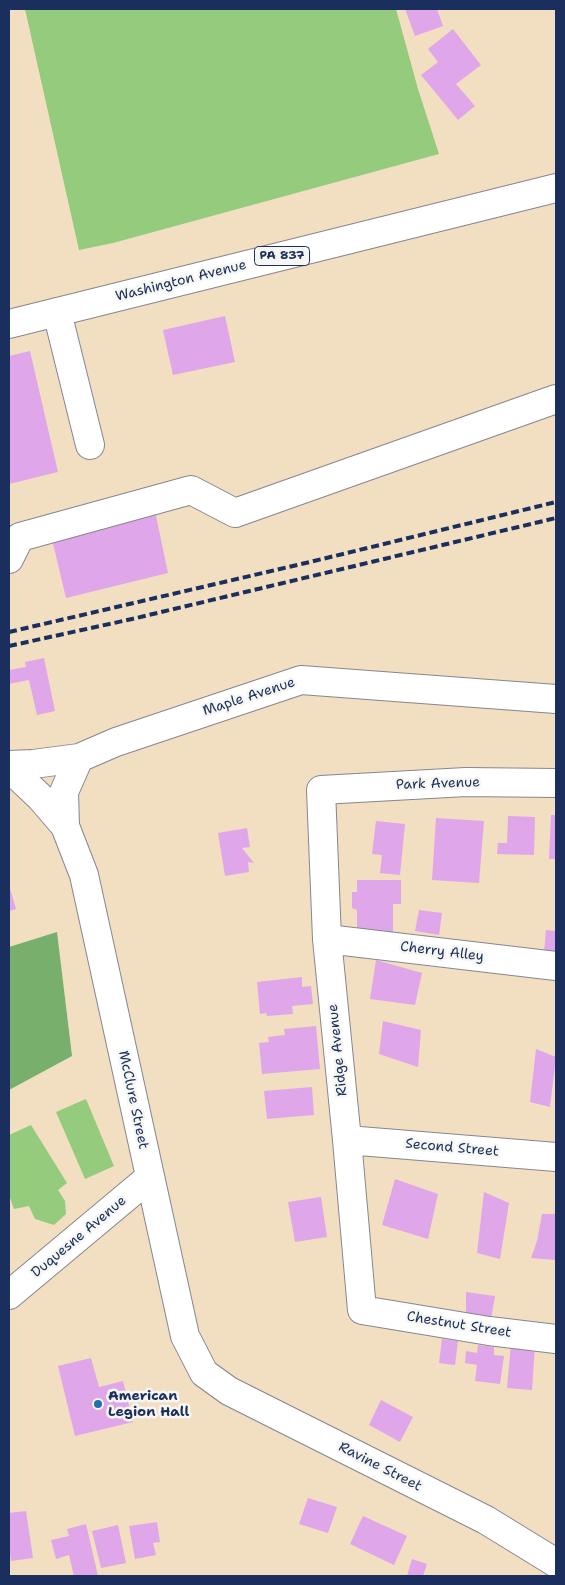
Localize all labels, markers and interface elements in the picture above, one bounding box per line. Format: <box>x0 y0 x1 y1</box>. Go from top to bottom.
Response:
road number: PA 837 <box>254 247 310 266</box>
street label: Washington Avenue <box>114 257 248 305</box>
street label: Maple Avenue <box>201 674 297 720</box>
street label: Park Avenue <box>396 774 480 794</box>
street label: Cherry Alley <box>399 939 485 965</box>
street label: Ridge Avenue <box>325 1003 351 1097</box>
street label: McClure Street <box>114 1049 152 1151</box>
street label: Second Street <box>404 1136 500 1160</box>
street label: Duquesne Avenue <box>28 1193 130 1281</box>
street label: Chestnut Street <box>405 1308 513 1342</box>
place label: American Legion Hall <box>108 1388 189 1420</box>
marker: American Legion Hall <box>92 1398 104 1410</box>
street label: Ravine Street <box>336 1439 424 1495</box>

